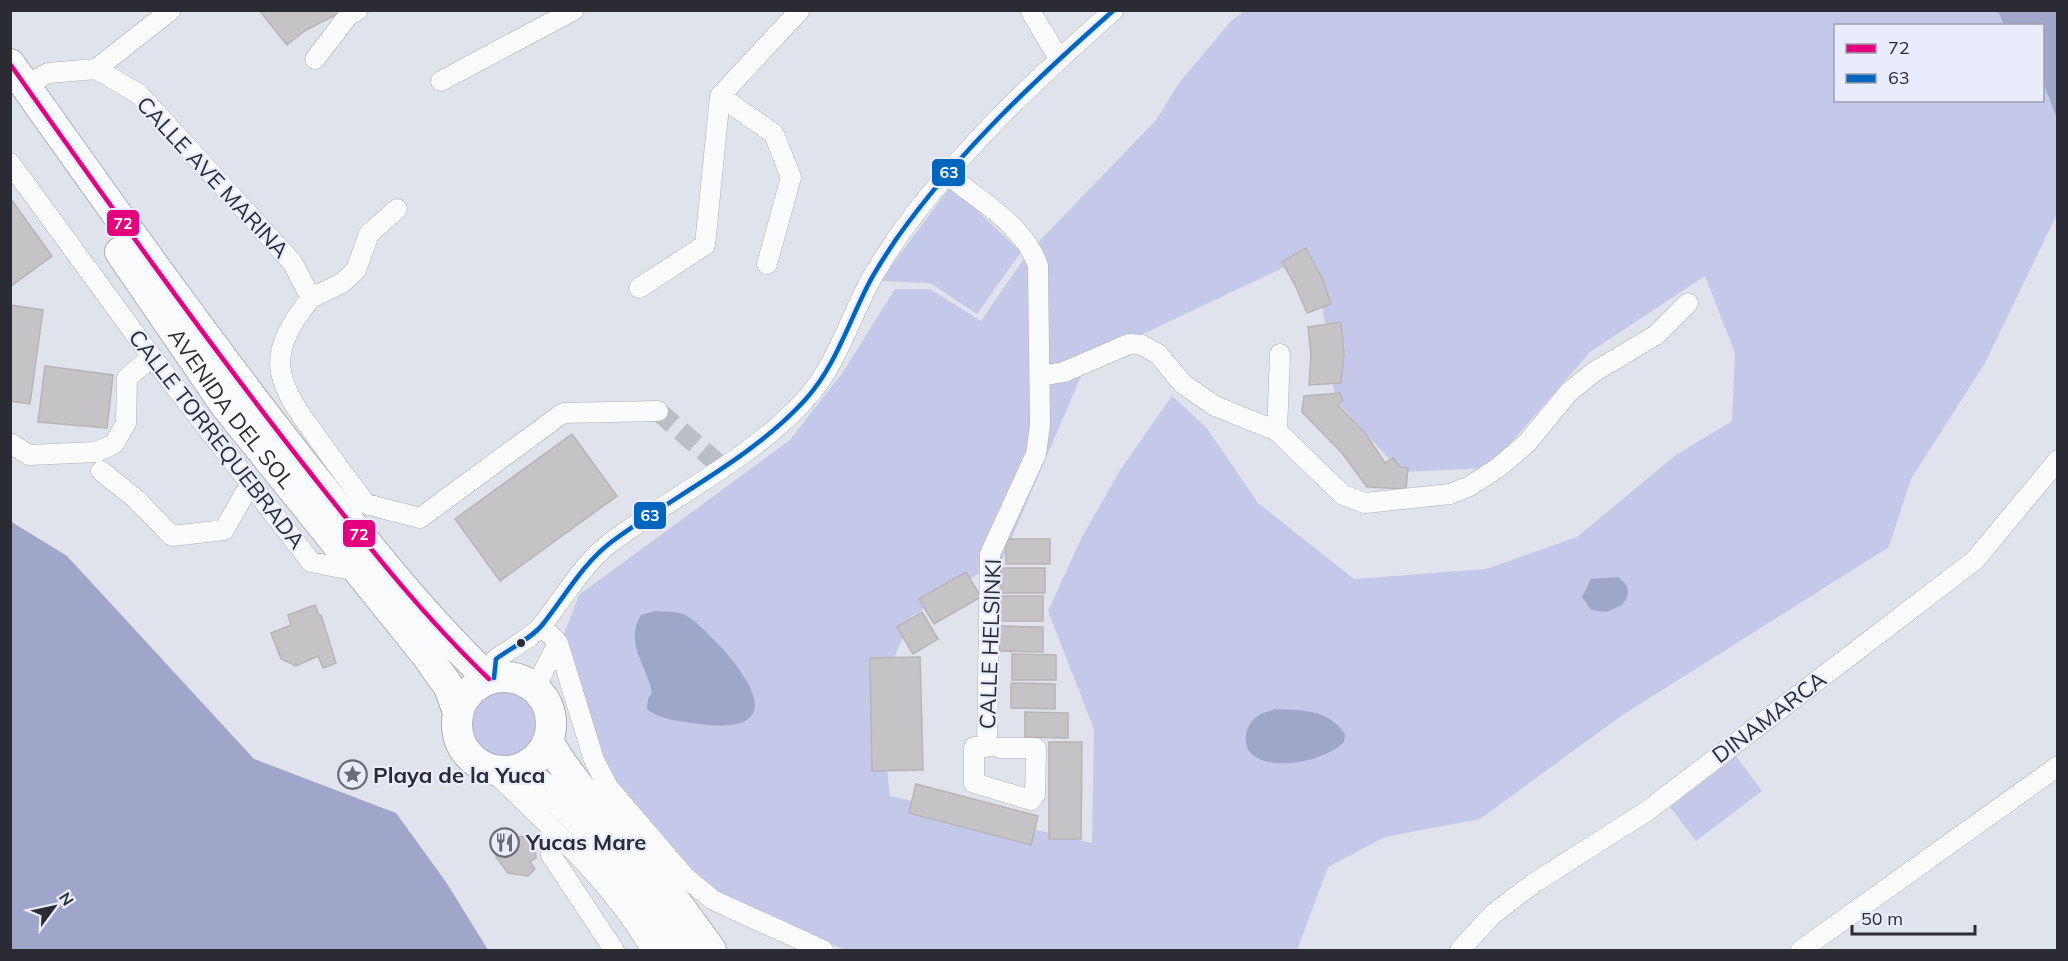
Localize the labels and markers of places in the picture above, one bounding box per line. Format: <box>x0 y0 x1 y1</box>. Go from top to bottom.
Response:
unlabelled marker <box>515 637 527 649</box>
place icon: Playa de la Yuca <box>336 759 368 791</box>
place label: Playa de la Yuca <box>373 761 545 789</box>
restaurant icon: Yucas Mare <box>489 826 521 858</box>
place label: Yucas Mare <box>525 828 646 856</box>

